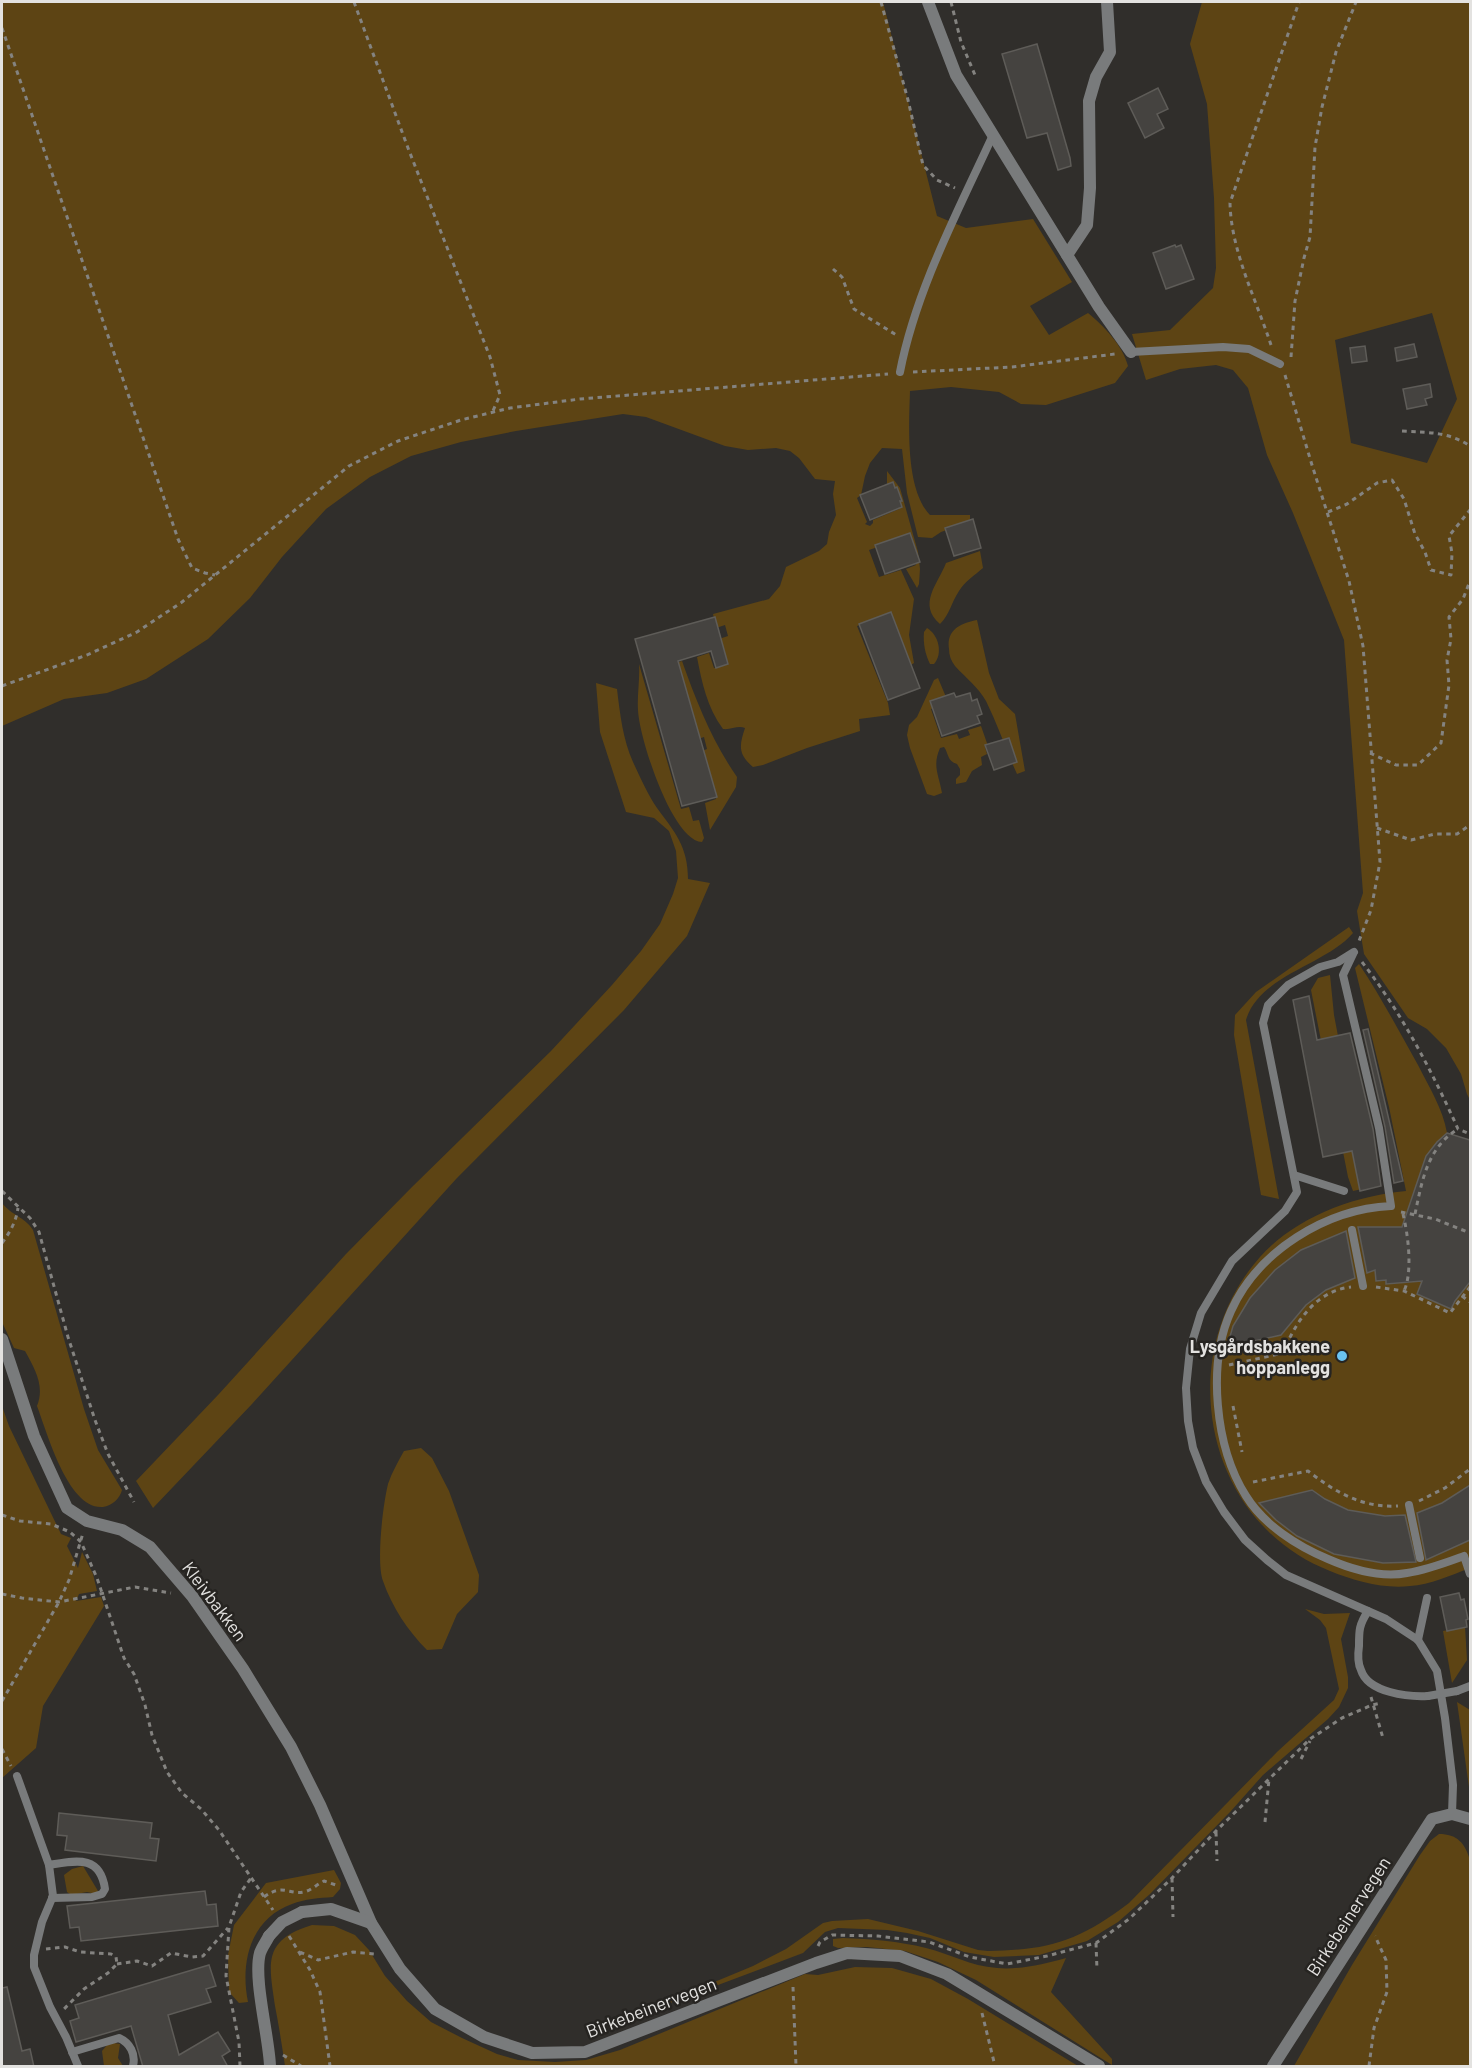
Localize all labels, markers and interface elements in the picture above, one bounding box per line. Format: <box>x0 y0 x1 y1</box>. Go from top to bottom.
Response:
place label: Lysgårdsbakkene hoppanlegg <box>1190 1335 1330 1378</box>
marker: Lysgårdsbakkene hoppanlegg <box>1335 1349 1349 1363</box>
street label: Kleivbakken <box>178 1557 252 1645</box>
street label: Birkebeinervegen <box>1301 1852 1395 1980</box>
street label: Birkebeinervegen <box>583 1972 719 2042</box>

